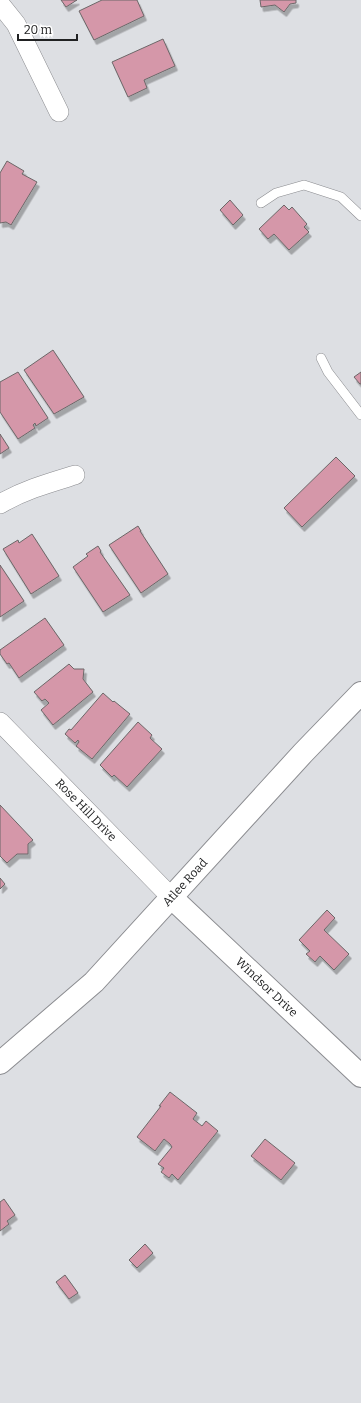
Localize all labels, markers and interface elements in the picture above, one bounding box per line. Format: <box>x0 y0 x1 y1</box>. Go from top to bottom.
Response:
scale bar <box>18 16 77 42</box>
text: 20 m <box>24 23 53 37</box>
street label: Rose Hill Drive <box>53 776 119 844</box>
street label: Atlee Road <box>160 856 210 909</box>
street label: Windsor Drive <box>233 955 301 1020</box>

